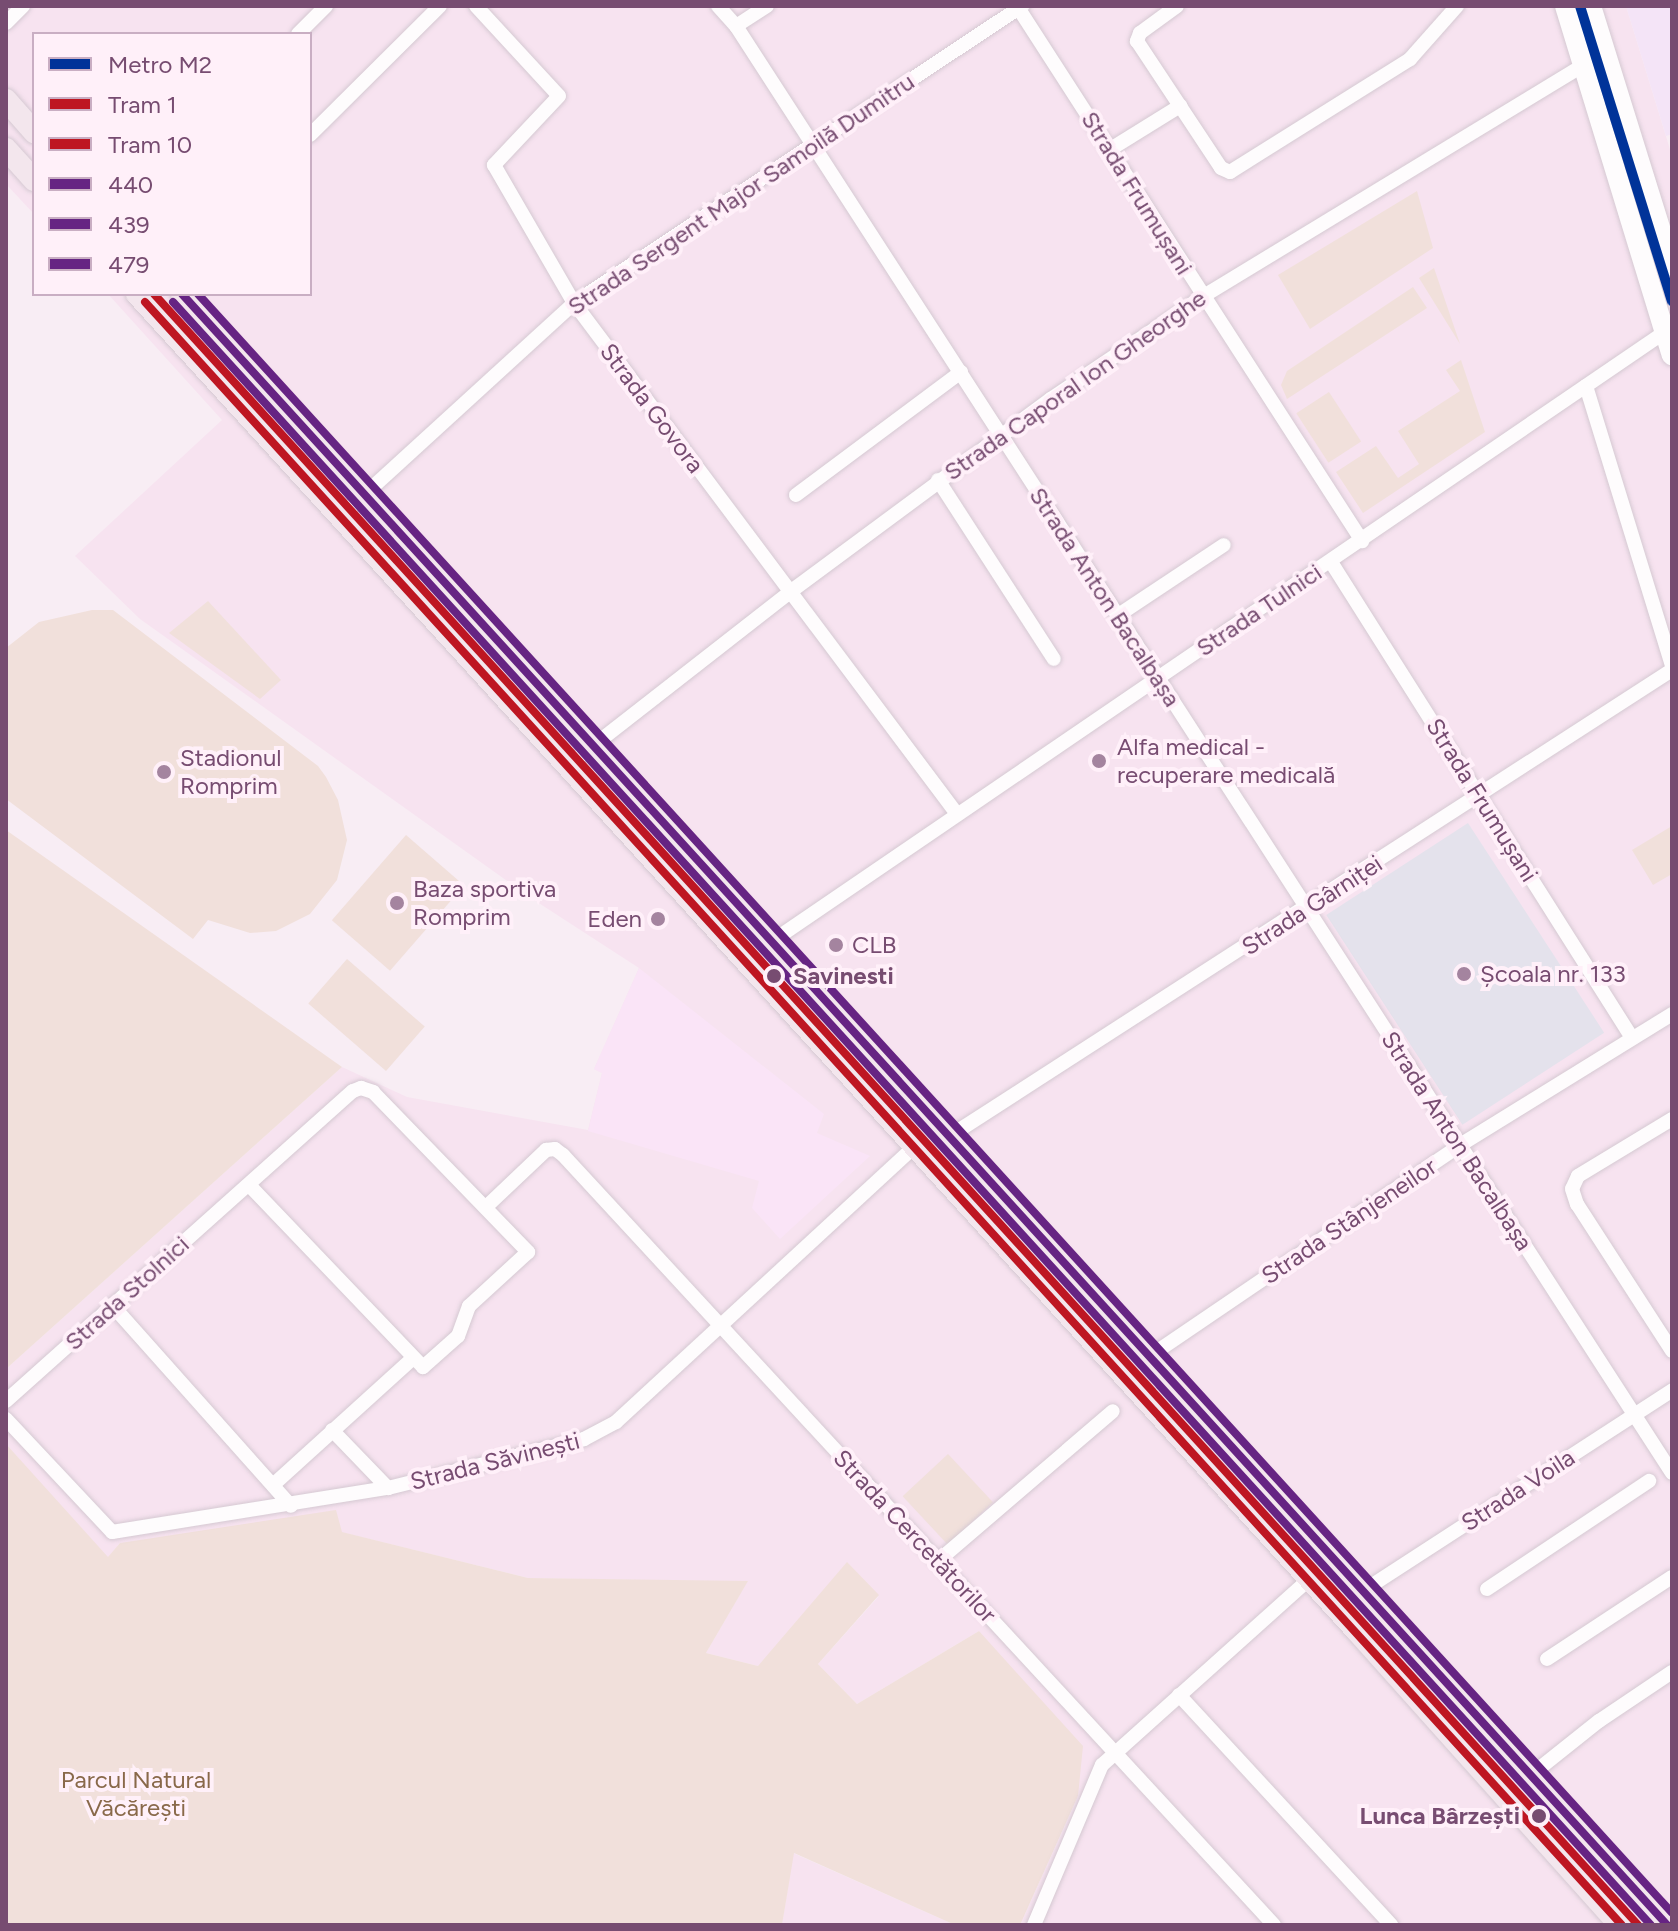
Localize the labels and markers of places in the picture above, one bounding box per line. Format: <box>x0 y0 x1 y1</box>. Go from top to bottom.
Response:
place label: Alfa medical - recuperare medicală <box>1117 733 1335 789</box>
place label: Stadionul Romprim <box>180 744 282 800</box>
marker: Alfa medical - recuperare medicală <box>1088 750 1110 772</box>
marker: Stadionul Romprim <box>155 763 173 781</box>
place label: Baza sportiva Romprim <box>413 875 556 931</box>
marker: Baza sportiva Romprim <box>388 894 406 912</box>
place label: Eden <box>587 905 642 933</box>
marker: Eden <box>649 910 667 928</box>
place label: CLB <box>852 931 896 959</box>
marker: CLB <box>827 936 845 954</box>
place label: Școala nr. 133 <box>1480 960 1626 988</box>
place label: Savinesti <box>793 962 894 990</box>
marker: Savinesti <box>762 964 786 988</box>
marker: Școala nr. 133 <box>1455 965 1473 983</box>
place label: Lunca Bârzești <box>1360 1802 1520 1830</box>
marker: Lunca Bârzești <box>1527 1804 1551 1828</box>

